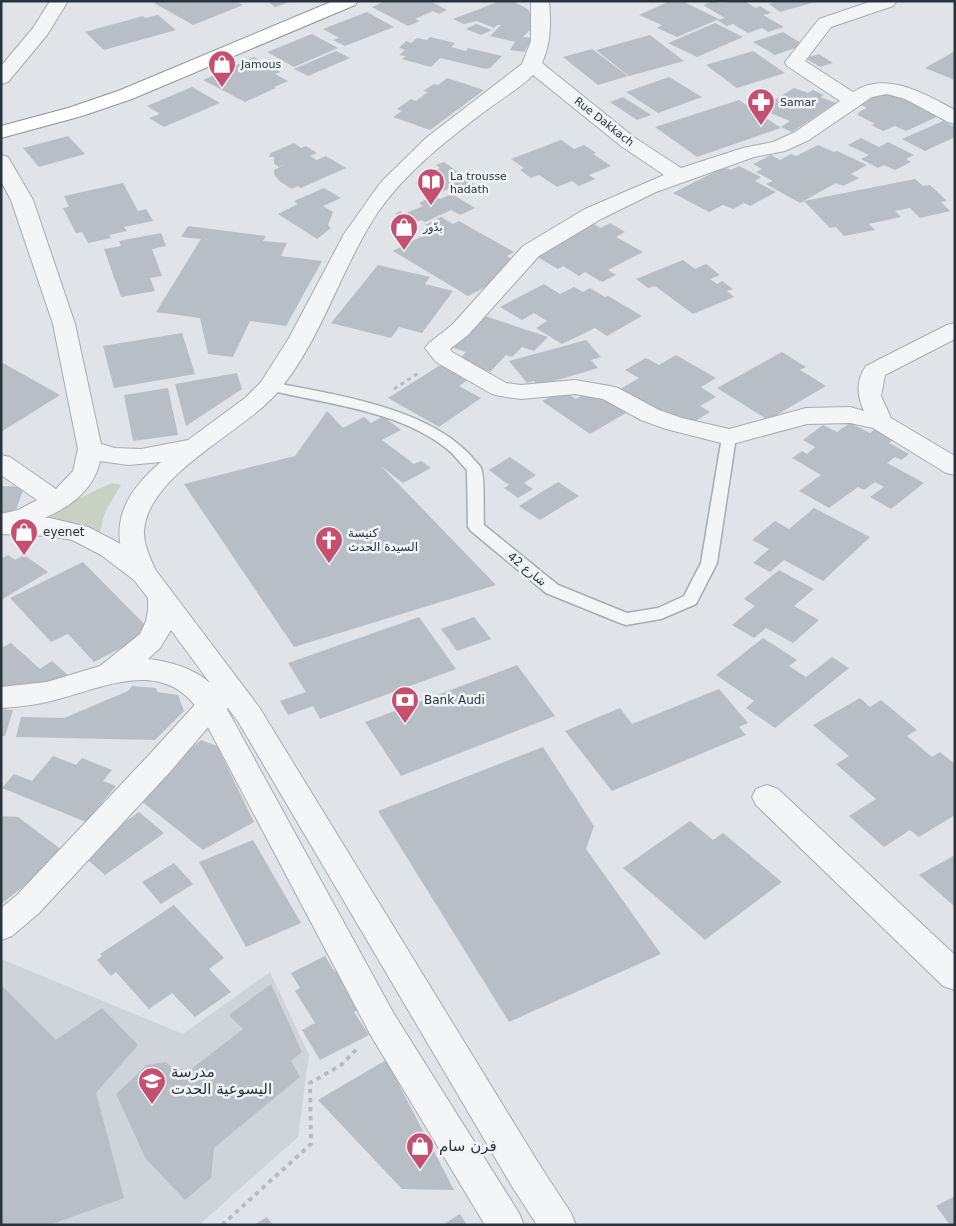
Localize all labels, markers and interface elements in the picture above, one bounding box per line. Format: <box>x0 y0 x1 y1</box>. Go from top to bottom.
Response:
shop icon: Jamous <box>207 49 237 88</box>
place label: Jamous <box>240 58 281 71</box>
pharmacy icon: Samar <box>746 87 776 126</box>
street label: Rue Dakkach <box>572 95 636 149</box>
place label: Samar <box>780 96 816 109</box>
library icon: La trousse hadath <box>416 167 446 206</box>
place label: La trousse hadath <box>450 170 507 196</box>
shop icon: بدّور <box>389 212 419 251</box>
place label: بدّور <box>422 221 442 234</box>
shop icon: eyenet <box>9 517 39 556</box>
place label: eyenet <box>43 525 85 539</box>
church icon: كنيسة السيدة الحدث <box>314 525 344 564</box>
place label: كنيسة السيدة الحدث <box>348 526 418 554</box>
street label: شارع 42 <box>504 549 549 590</box>
bank icon: Bank Audi <box>390 685 420 724</box>
place label: Bank Audi <box>424 693 485 707</box>
place label: مدرسة اليسوعية الحدت <box>171 1063 272 1098</box>
school or university icon: مدرسة اليسوعية الحدت <box>137 1066 167 1105</box>
shop icon: فرن سام <box>405 1131 435 1170</box>
place label: فرن سام <box>439 1137 497 1155</box>

